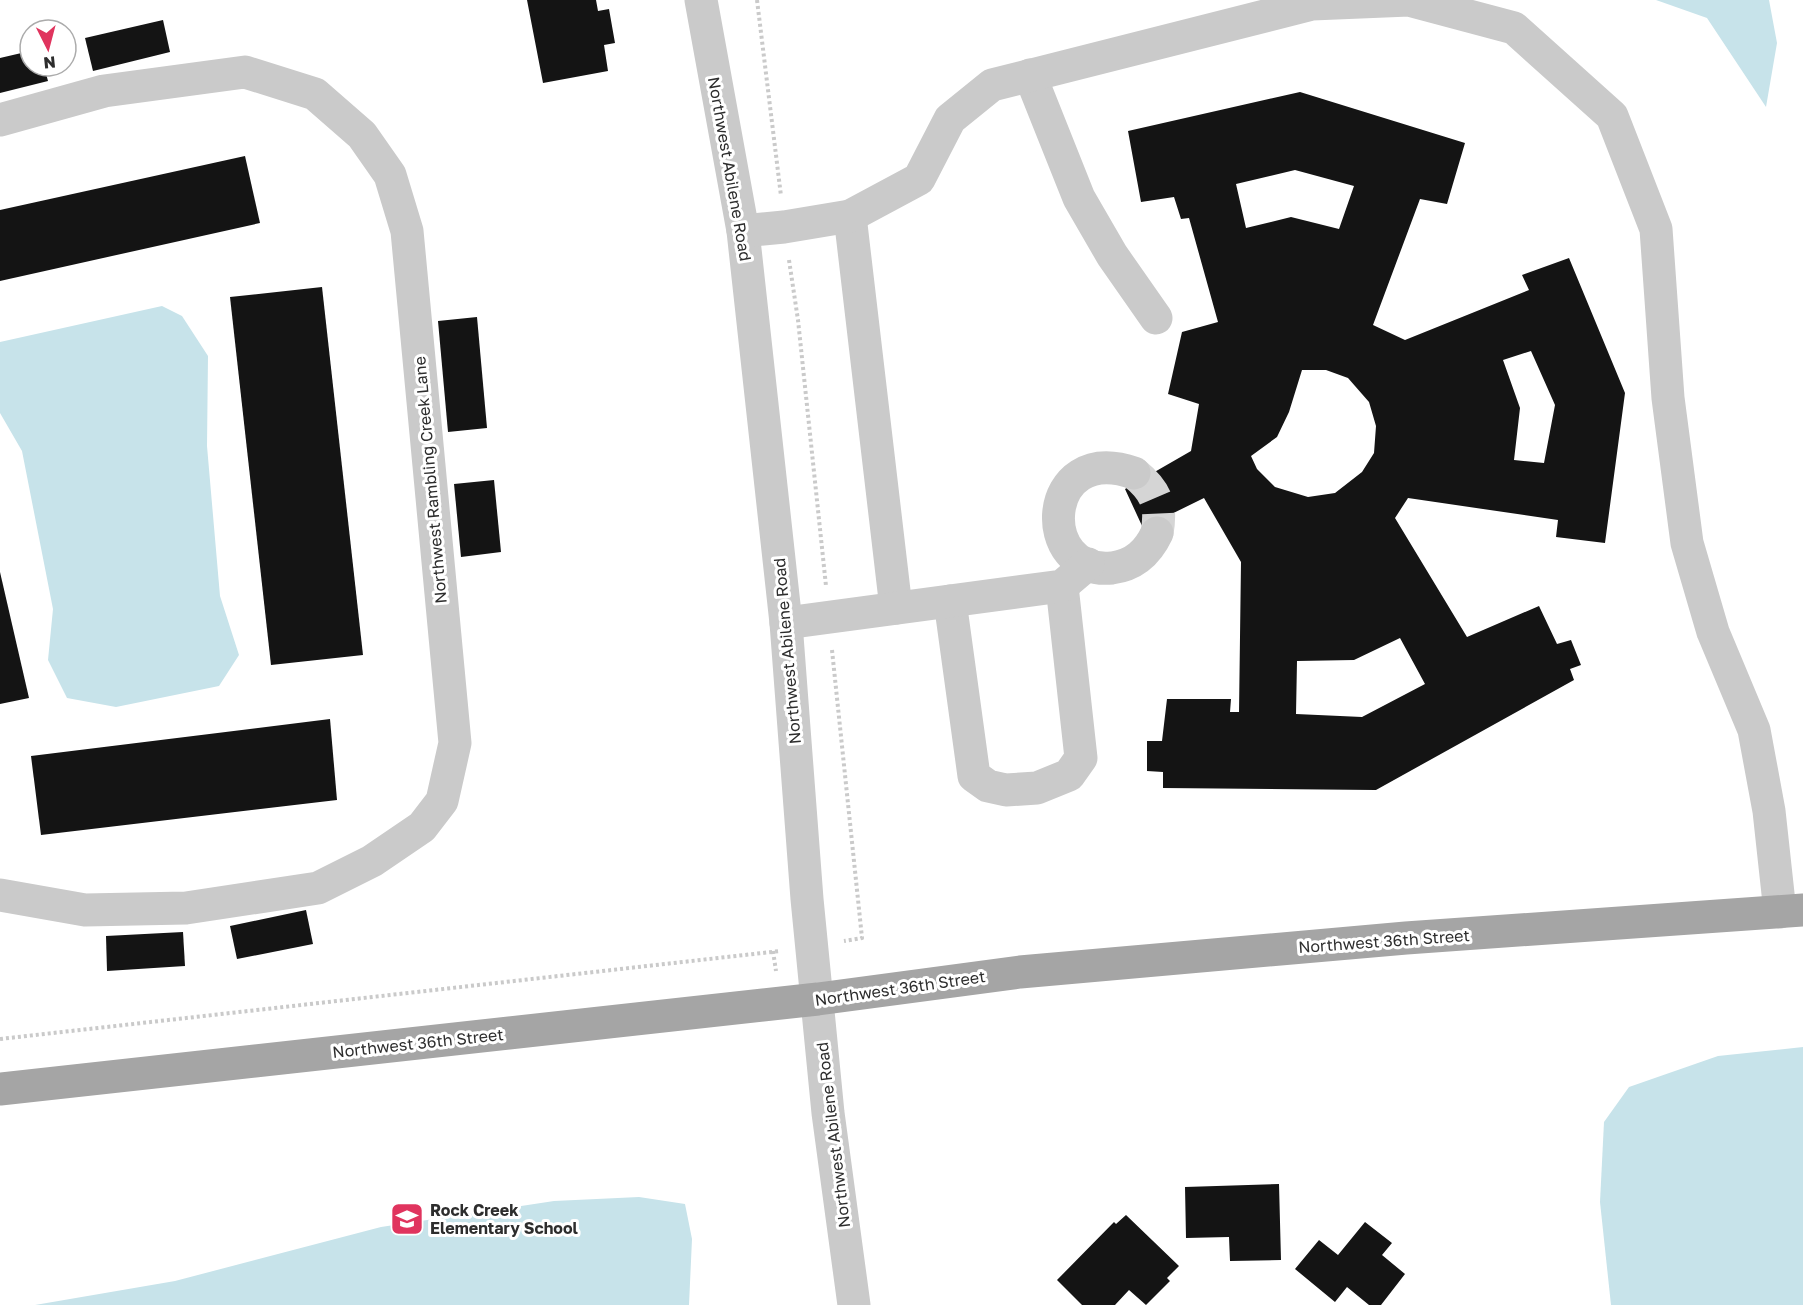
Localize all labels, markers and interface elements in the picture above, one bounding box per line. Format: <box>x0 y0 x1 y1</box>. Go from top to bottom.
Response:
north arrow <box>18 18 78 78</box>
text: N <box>42 52 57 73</box>
street label: Northwest Abilene Road <box>704 75 756 263</box>
street label: Northwest Rambling Creek Lane <box>409 355 451 605</box>
street label: Northwest Abilene Road <box>769 557 805 745</box>
street label: Northwest 36th Street <box>1298 925 1470 957</box>
street label: Northwest 36th Street <box>813 966 987 1010</box>
street label: Northwest 36th Street <box>331 1024 505 1062</box>
street label: Northwest Abilene Road <box>812 1041 854 1229</box>
place label: Rock Creek Elementary School <box>430 1200 579 1238</box>
school or university icon: Rock Creek Elementary School <box>389 1201 425 1237</box>

